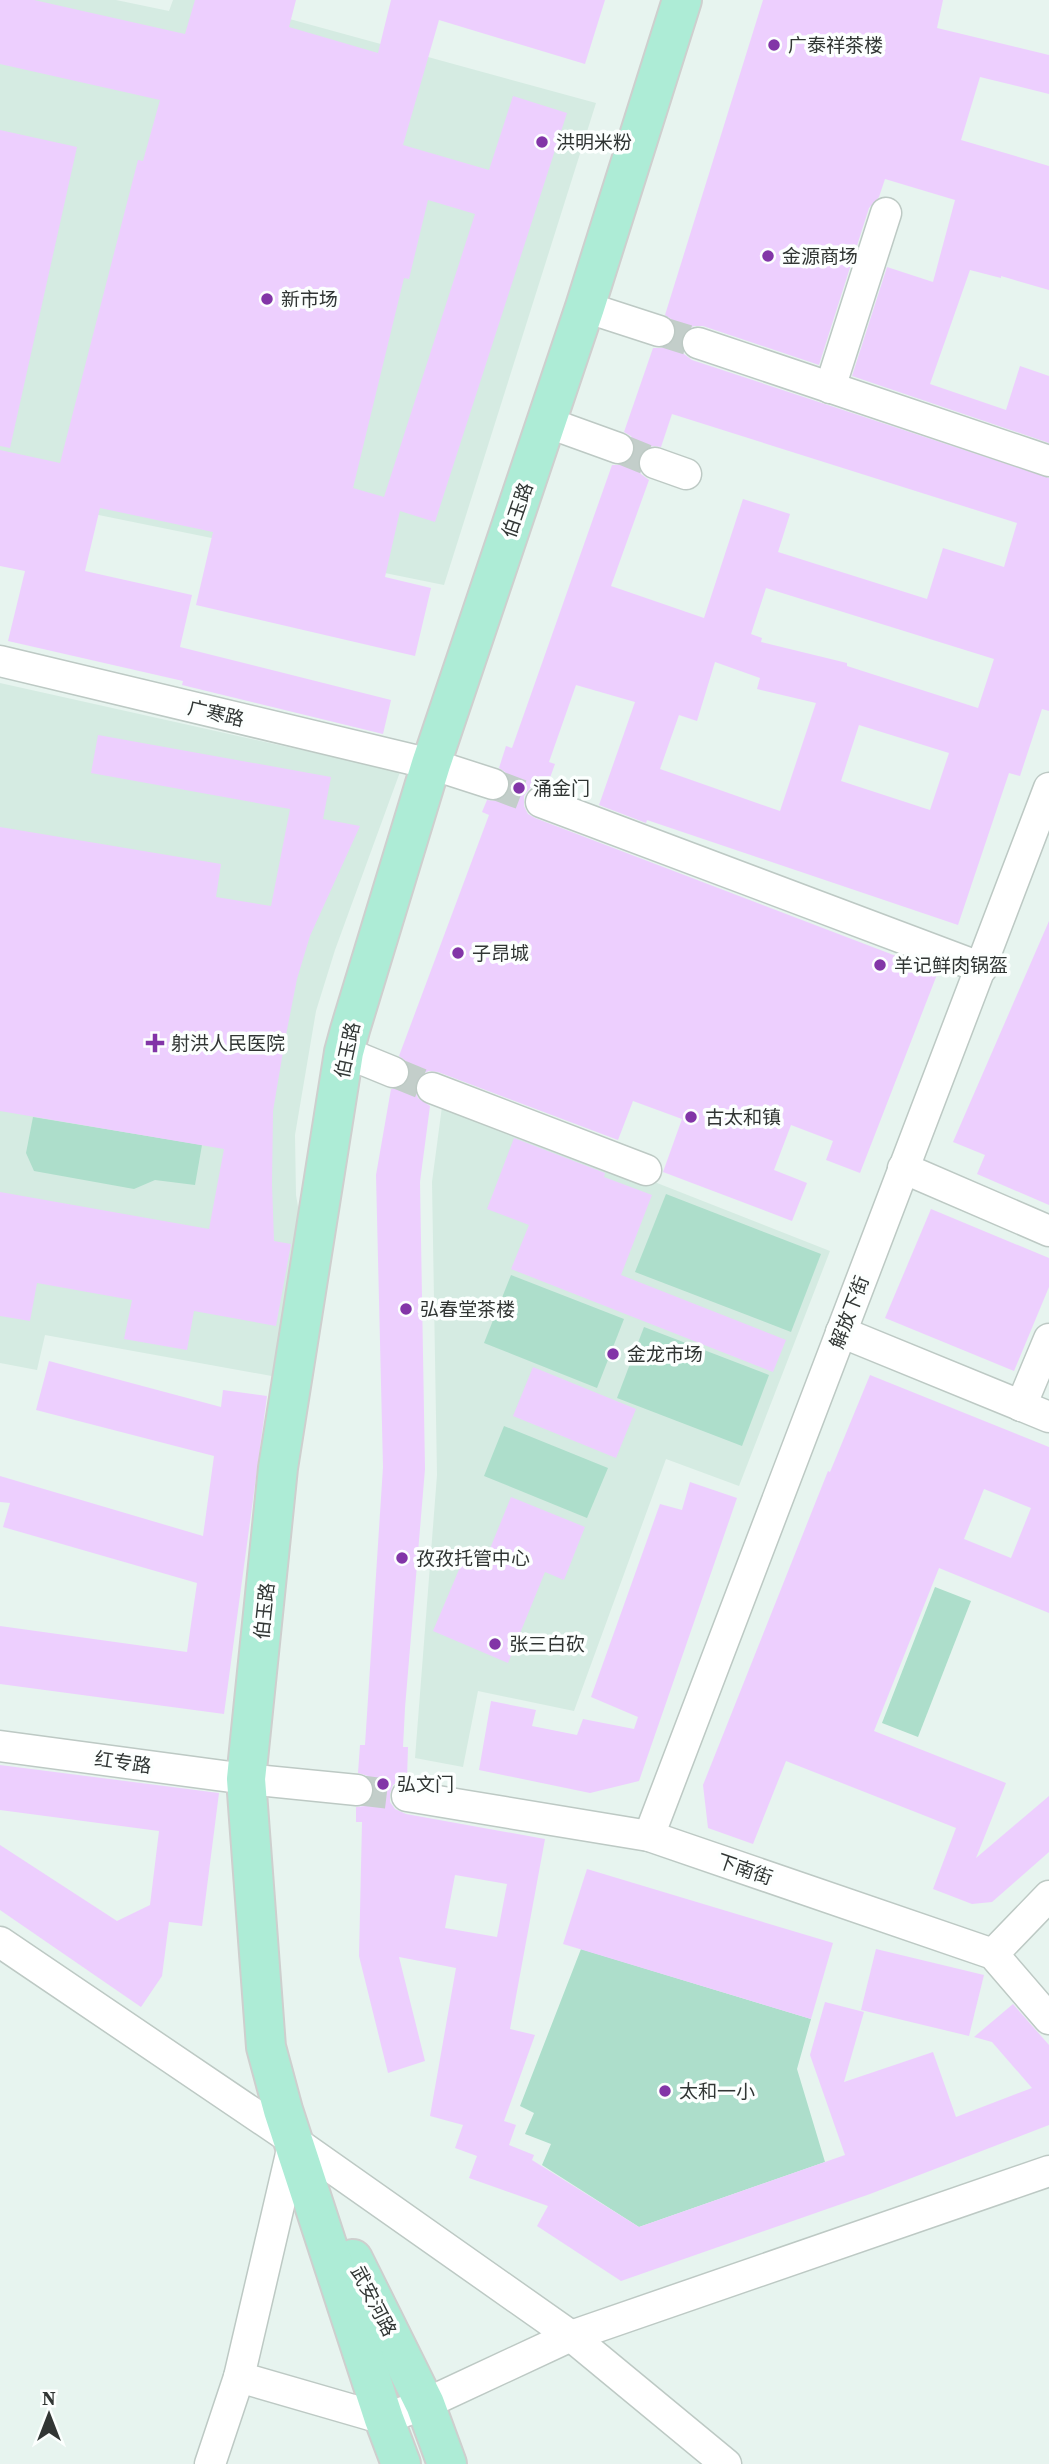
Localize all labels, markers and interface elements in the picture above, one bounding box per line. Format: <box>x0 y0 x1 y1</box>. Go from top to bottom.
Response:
place label: 广泰祥茶楼 <box>788 32 883 58</box>
marker: 广泰祥茶楼 <box>766 37 782 53</box>
place label: 洪明米粉 <box>556 129 632 155</box>
marker: 洪明米粉 <box>534 134 550 150</box>
place label: 金源商场 <box>782 243 858 269</box>
marker: 金源商场 <box>760 248 776 264</box>
place label: 新市场 <box>281 286 338 312</box>
marker: 新市场 <box>259 291 275 307</box>
street label: 伯玉路 <box>495 479 539 541</box>
street label: 广寒路 <box>185 694 247 732</box>
place label: 涌金门 <box>533 775 590 801</box>
marker: 涌金门 <box>511 780 527 796</box>
place label: 子昂城 <box>472 940 529 966</box>
marker: 子昂城 <box>450 945 466 961</box>
place label: 羊记鲜肉锅盔 <box>894 952 1008 978</box>
marker: 羊记鲜肉锅盔 <box>872 957 888 973</box>
street label: 伯玉路 <box>328 1019 366 1081</box>
place label: 射洪人民医院 <box>171 1030 285 1056</box>
marker: 射洪人民医院 <box>145 1033 165 1053</box>
place label: 古太和镇 <box>705 1104 781 1130</box>
marker: 古太和镇 <box>683 1109 699 1125</box>
street label: 解放下街 <box>823 1272 875 1352</box>
place label: 弘春堂茶楼 <box>420 1296 515 1322</box>
marker: 弘春堂茶楼 <box>398 1301 414 1317</box>
place label: 金龙市场 <box>627 1341 703 1367</box>
marker: 金龙市场 <box>605 1346 621 1362</box>
place label: 孜孜托管中心 <box>416 1545 530 1571</box>
marker: 孜孜托管中心 <box>394 1550 410 1566</box>
street label: 伯玉路 <box>248 1581 280 1641</box>
place label: 张三白砍 <box>509 1631 585 1657</box>
marker: 张三白砍 <box>487 1636 503 1652</box>
street label: 红专路 <box>93 1745 153 1779</box>
place label: 弘文门 <box>397 1771 454 1797</box>
marker: 弘文门 <box>375 1776 391 1792</box>
street label: 下南街 <box>714 1847 776 1891</box>
place label: 太和一小 <box>679 2078 755 2104</box>
marker: 太和一小 <box>657 2083 673 2099</box>
street label: 武安河路 <box>345 2261 403 2341</box>
north arrow <box>14 2380 84 2450</box>
text: N <box>42 2385 56 2411</box>

